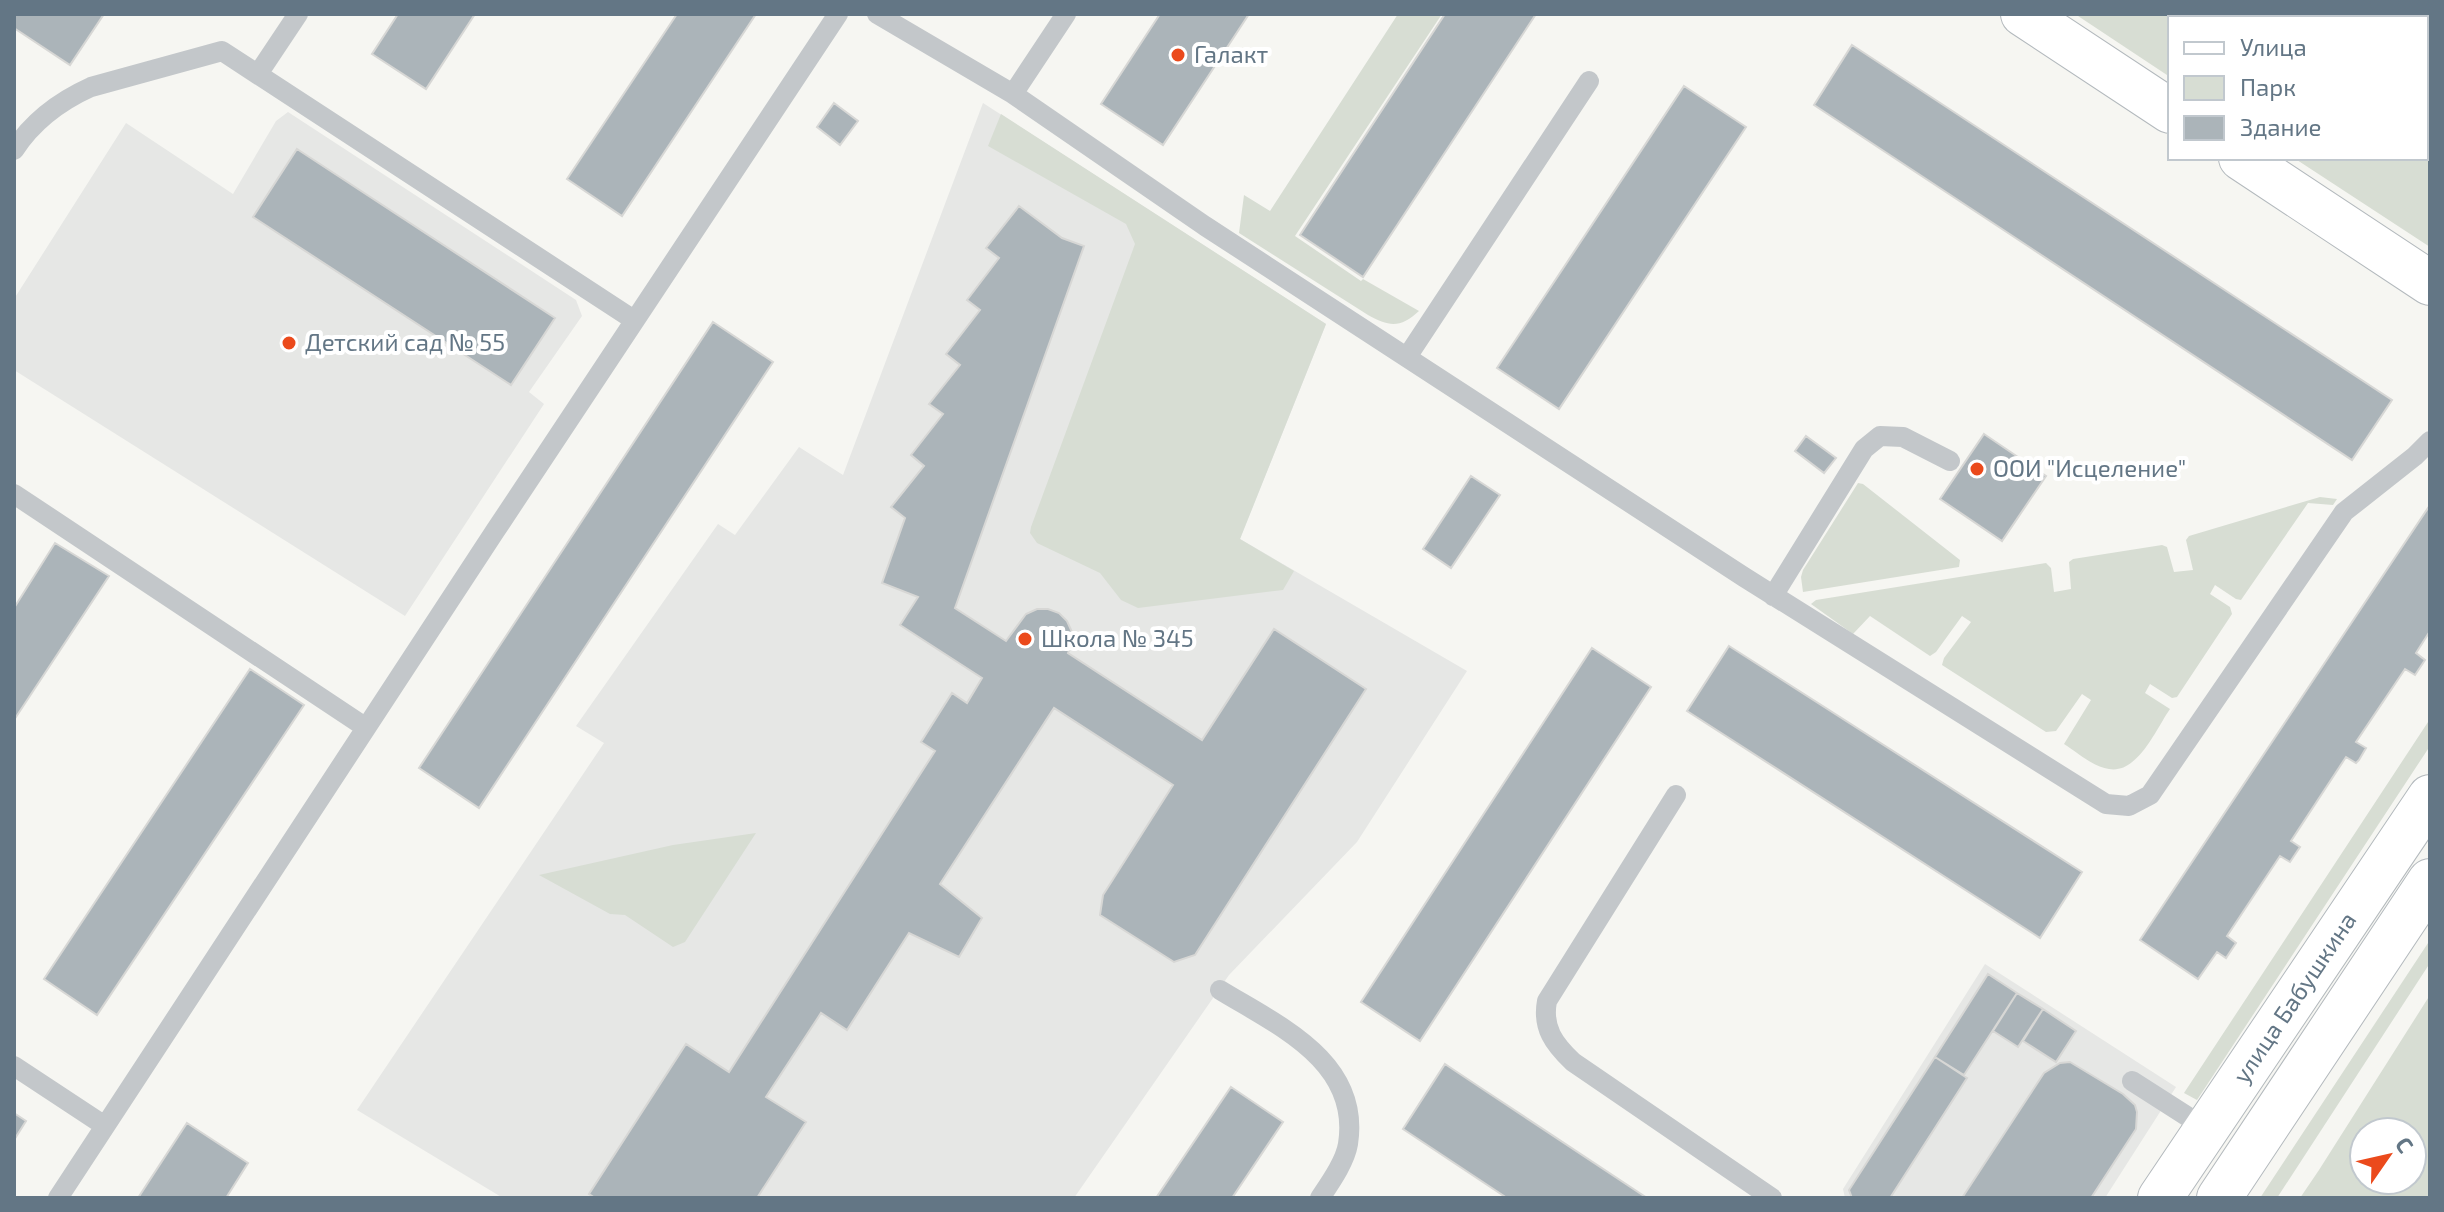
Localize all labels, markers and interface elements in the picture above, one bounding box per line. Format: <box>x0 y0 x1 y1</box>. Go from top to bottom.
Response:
legend <box>2168 16 2428 160</box>
text: Улица <box>2240 32 2307 61</box>
place label: Галакт <box>1194 39 1269 68</box>
marker: Галакт <box>1169 46 1187 64</box>
text: Парк <box>2240 72 2296 101</box>
text: Здание <box>2240 112 2322 141</box>
place label: Детский сад № 55 <box>305 327 505 356</box>
marker: Детский сад № 55 <box>280 334 298 352</box>
place label: ООИ "Исцеление" <box>1993 453 2186 482</box>
marker: ООИ "Исцеление" <box>1968 460 1986 478</box>
place label: Школа № 345 <box>1041 623 1194 652</box>
marker: Школа № 345 <box>1016 630 1034 648</box>
street label: улица Бабушкина <box>2226 906 2362 1089</box>
north arrow <box>2348 1116 2428 1196</box>
text: С <box>2391 1132 2420 1157</box>

